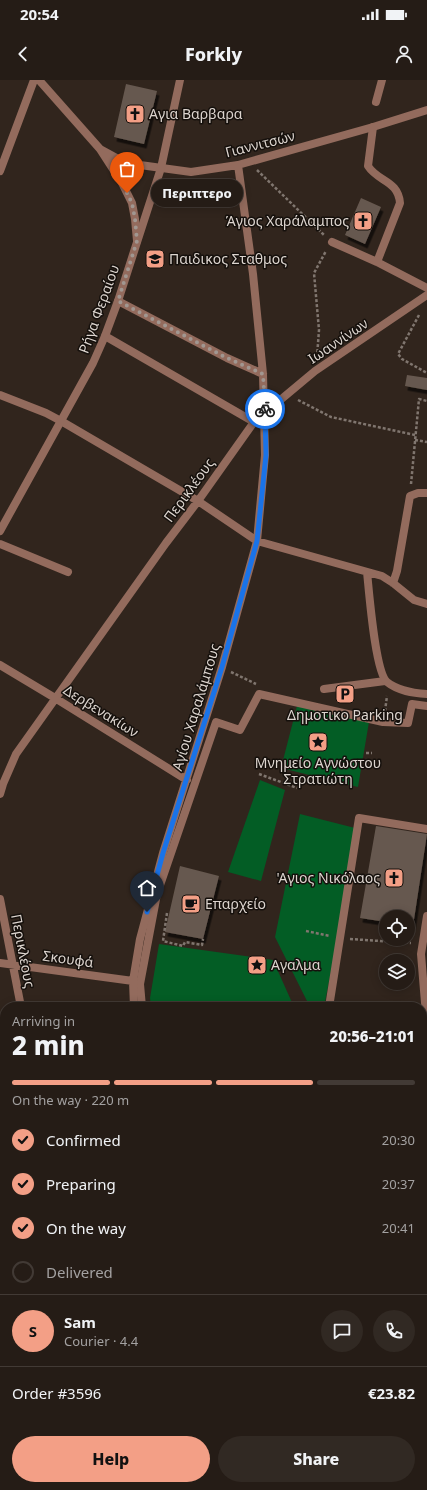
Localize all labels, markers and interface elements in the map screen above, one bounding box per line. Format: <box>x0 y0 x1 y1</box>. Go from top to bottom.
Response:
text: 20:54 <box>20 4 59 24</box>
text: Forkly <box>185 42 242 66</box>
icon: back <box>12 43 34 65</box>
icon: person <box>393 43 415 65</box>
church icon: Αγια Βαρβαρα <box>124 103 146 125</box>
place label: Αγια Βαρβαρα <box>149 104 243 123</box>
street label: Γιαννιτσών <box>223 126 297 161</box>
pin <box>110 152 144 193</box>
icon: bag <box>116 158 138 180</box>
callout: Περιπτερο <box>151 179 243 207</box>
text: Περιπτερο <box>162 184 232 202</box>
church icon: Άγιος Χαράλαμπος <box>352 210 374 232</box>
place label: Άγιος Χαράλαμπος <box>226 211 349 230</box>
school or university icon: Παιδικος Σταθμος <box>144 248 166 270</box>
place label: Παιδικος Σταθμος <box>169 249 287 268</box>
street label: Ρήγα Φεραίου <box>74 262 123 356</box>
street label: Ιωαννίνων <box>304 314 371 368</box>
courier <box>245 389 285 429</box>
icon: bike <box>254 398 276 420</box>
street label: Περικλέους <box>159 454 218 526</box>
street label: Αγίου Χαραλάμπους <box>167 641 224 773</box>
street label: Δερβενακίων <box>60 680 142 741</box>
parking icon: Δημοτικο Parking <box>334 683 356 705</box>
place label: Δημοτικο Parking <box>287 705 403 724</box>
place icon: Μνημείο Αγνώστου Στρατιώτη <box>307 731 329 753</box>
place label: Μνημείο Αγνώστου Στρατιώτη <box>255 753 381 788</box>
church icon: 'Αγιος Νικόλαος <box>383 867 405 889</box>
place label: 'Αγιος Νικόλαος <box>276 868 380 887</box>
pin <box>130 871 164 912</box>
icon: home <box>136 877 158 899</box>
cafe icon: Επαρχείο <box>180 893 202 915</box>
place label: Επαρχείο <box>205 894 266 913</box>
map controls <box>379 910 415 990</box>
button: locate <box>379 910 415 946</box>
street label: Περικλέους <box>7 912 40 990</box>
street label: Σκουφά <box>41 946 95 972</box>
place icon: Αγαλμα <box>246 954 268 976</box>
button: layers <box>379 954 415 990</box>
place label: Αγαλμα <box>271 955 321 974</box>
text: Arriving in <box>12 1012 75 1030</box>
text: 20:56–21:01 <box>330 1026 415 1046</box>
text: 2 min <box>12 1027 85 1063</box>
text: On the way · 220 m <box>12 1091 129 1109</box>
icon: check <box>12 1129 34 1151</box>
text: Confirmed <box>46 1130 121 1150</box>
text: 20:30 <box>382 1131 415 1149</box>
icon: check <box>12 1173 34 1195</box>
text: Preparing <box>46 1174 116 1194</box>
text: 20:37 <box>382 1175 415 1193</box>
icon: check <box>12 1217 34 1239</box>
text: On the way <box>46 1218 126 1238</box>
text: 20:41 <box>382 1219 415 1237</box>
text: Delivered <box>46 1262 113 1282</box>
button: chat <box>321 1310 363 1352</box>
button: phone <box>373 1310 415 1352</box>
text: Sam <box>64 1312 96 1332</box>
text: S <box>29 1321 37 1341</box>
text: Courier · 4.4 <box>64 1332 138 1350</box>
text: Order #3596 <box>12 1383 101 1403</box>
text: €23.82 <box>368 1383 415 1403</box>
button: Help <box>12 1436 210 1482</box>
button: Share <box>218 1436 415 1482</box>

